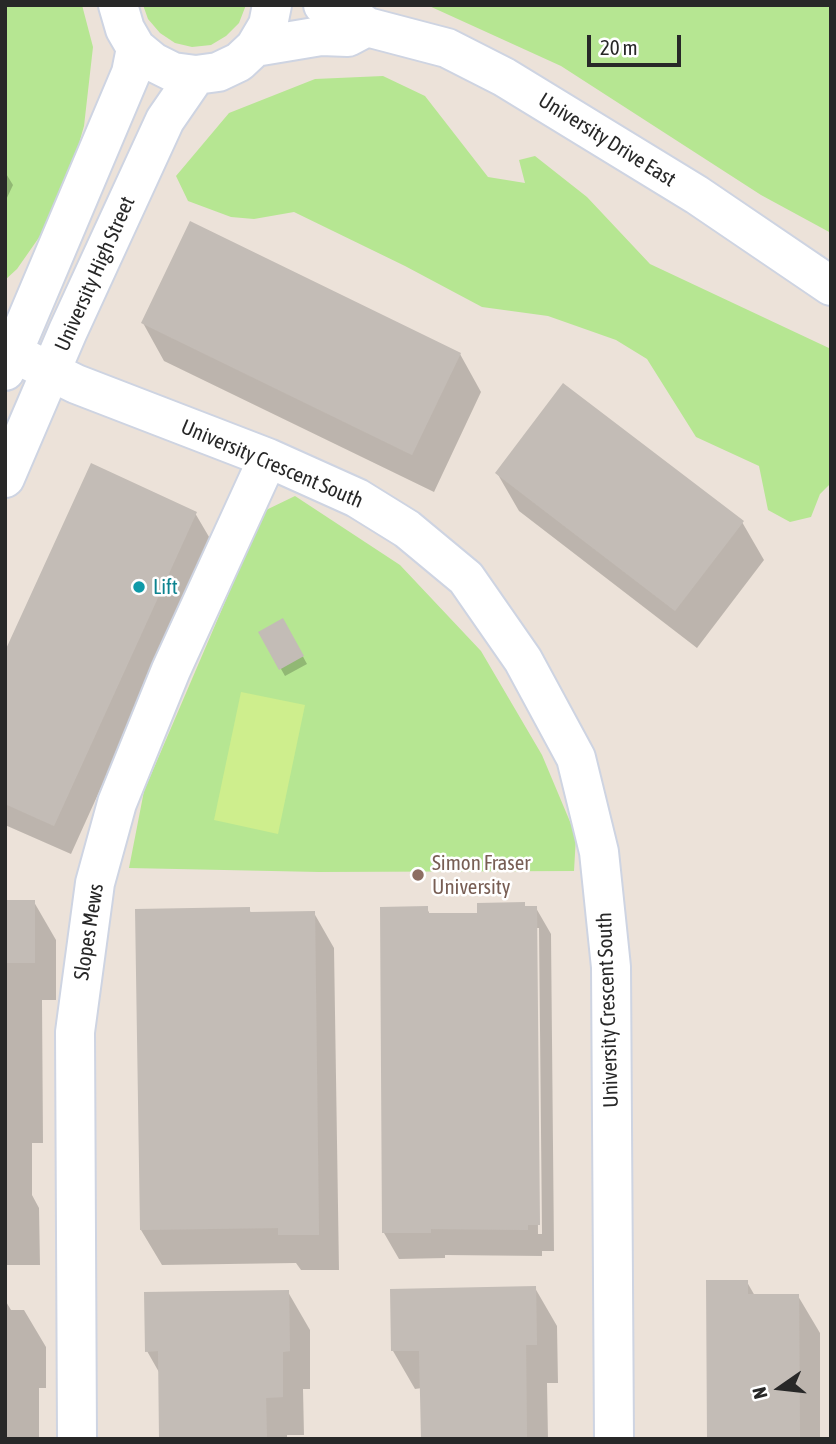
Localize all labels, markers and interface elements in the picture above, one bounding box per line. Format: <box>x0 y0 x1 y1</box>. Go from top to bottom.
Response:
scale bar <box>591 21 686 65</box>
text: 20 m <box>600 35 638 59</box>
street label: University Drive East <box>534 88 680 192</box>
street label: University High Street <box>50 193 140 355</box>
street label: University Crescent South <box>177 414 367 514</box>
place label: Lift <box>153 574 178 600</box>
marker: Lift <box>131 579 147 595</box>
place label: Simon Fraser University <box>432 850 530 900</box>
marker: Simon Fraser University <box>410 867 426 883</box>
street label: Slopes Mews <box>69 882 109 982</box>
street label: University Crescent South <box>592 912 624 1108</box>
north arrow <box>745 1353 815 1423</box>
text: N <box>748 1385 772 1401</box>

